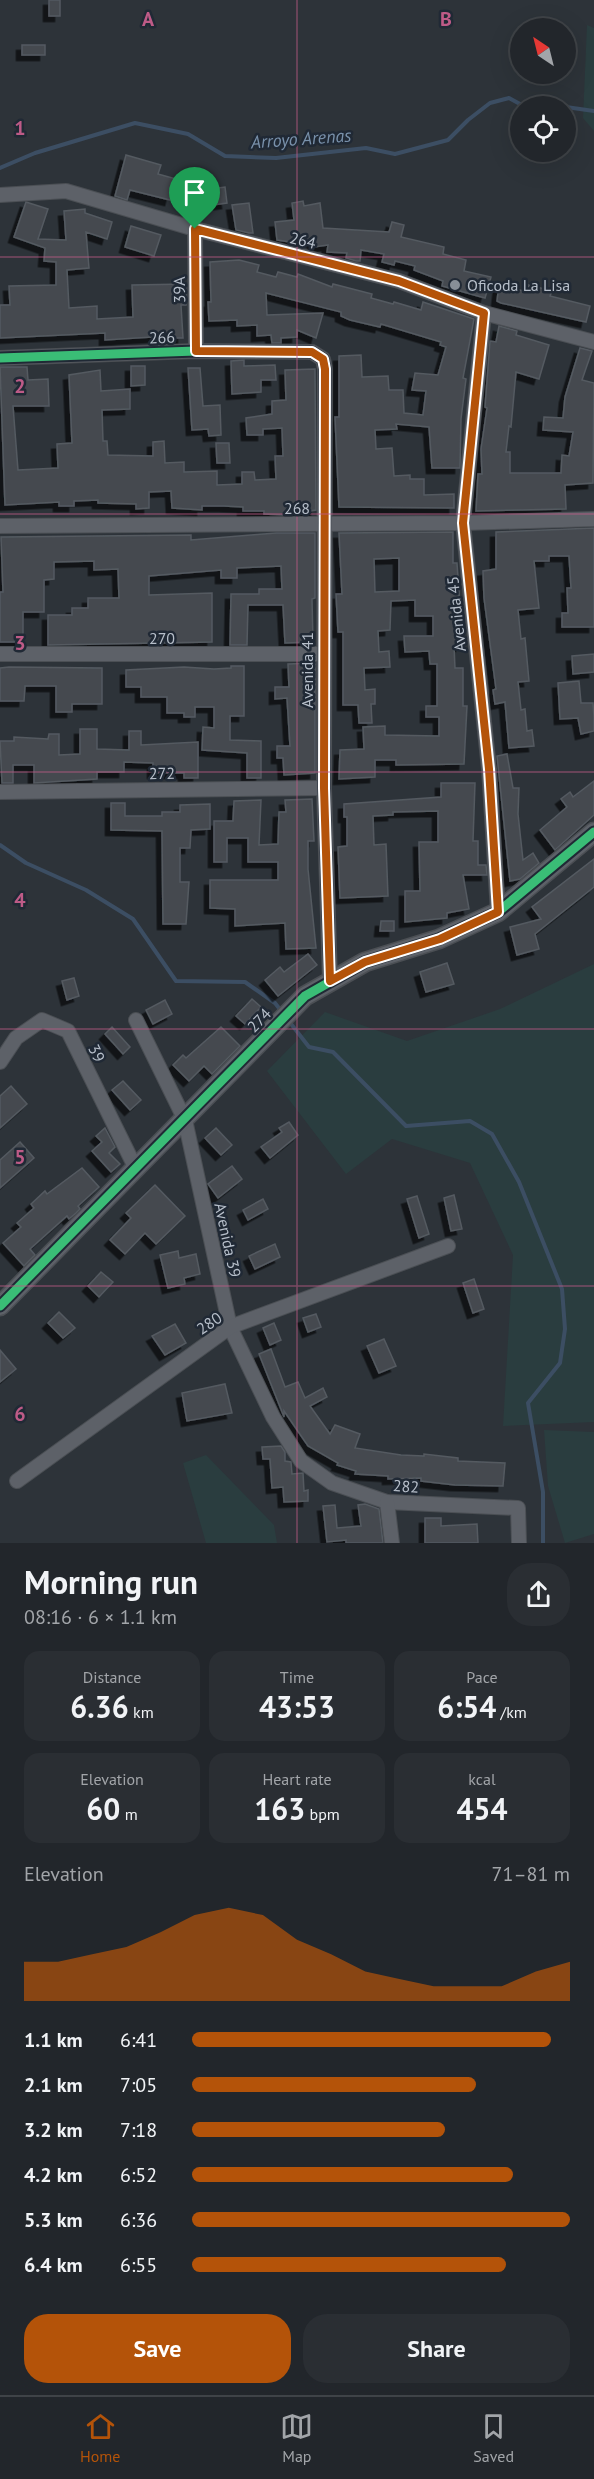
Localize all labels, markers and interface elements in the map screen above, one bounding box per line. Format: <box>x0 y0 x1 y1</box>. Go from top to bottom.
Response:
text: A <box>142 6 155 32</box>
text: B <box>440 6 452 32</box>
north arrow <box>510 18 576 84</box>
map controls <box>510 18 576 162</box>
button: locate <box>510 96 576 162</box>
text: 1 <box>14 115 26 141</box>
water label: Arroyo Arenas <box>249 123 353 154</box>
pin <box>169 167 220 229</box>
icon: arrive <box>178 176 211 209</box>
street label: 264 <box>288 227 318 253</box>
place label: Oficoda La Lisa <box>467 275 570 295</box>
street label: 39A <box>169 276 189 304</box>
marker: Oficoda La Lisa <box>448 278 462 292</box>
street label: 266 <box>149 327 175 347</box>
text: 2 <box>14 373 26 399</box>
street label: 268 <box>284 498 310 518</box>
street label: Avenida 45 <box>442 575 470 653</box>
street label: 270 <box>149 628 175 648</box>
text: 3 <box>14 630 26 656</box>
street label: Avenida 41 <box>297 632 317 708</box>
street label: 272 <box>149 763 175 783</box>
text: 4 <box>14 887 26 913</box>
street label: 274 <box>243 1003 275 1036</box>
street label: 39 <box>84 1041 110 1065</box>
text: 5 <box>14 1144 26 1170</box>
street label: Avenida 39 <box>210 1201 246 1279</box>
street label: 280 <box>193 1307 226 1339</box>
text: 6 <box>14 1401 26 1427</box>
street label: 282 <box>392 1475 420 1497</box>
text: Morning run <box>24 1560 198 1603</box>
button: share <box>507 1563 570 1626</box>
text: 08:16 · 6 × 1.1 km <box>24 1604 177 1630</box>
text: Distance <box>83 1667 141 1687</box>
text: Time <box>280 1667 314 1687</box>
text: Pace <box>466 1667 498 1687</box>
text: 6.36 <box>70 1687 129 1726</box>
text: 43:53 <box>259 1687 335 1726</box>
text: 6:54 <box>437 1687 496 1726</box>
text: km <box>129 1702 154 1722</box>
text: /km <box>496 1702 527 1722</box>
text: Elevation <box>80 1769 144 1789</box>
text: Heart rate <box>262 1769 332 1789</box>
text: kcal <box>468 1769 496 1789</box>
text: 60 <box>86 1789 120 1828</box>
text: 163 <box>254 1789 305 1828</box>
text: 454 <box>456 1789 508 1828</box>
text: m <box>120 1804 138 1824</box>
text: bpm <box>305 1804 340 1824</box>
text: Elevation <box>24 1861 104 1887</box>
text: 71–81 m <box>492 1861 570 1887</box>
text: 1.1 km <box>24 2027 83 2053</box>
text: 6:41 <box>120 2027 157 2053</box>
text: 2.1 km <box>24 2072 83 2098</box>
text: 7:05 <box>120 2072 157 2098</box>
text: 3.2 km <box>24 2117 83 2143</box>
text: 7:18 <box>120 2117 157 2143</box>
text: 4.2 km <box>24 2162 83 2188</box>
text: 6:52 <box>120 2162 157 2188</box>
text: 5.3 km <box>24 2207 83 2233</box>
text: 6:36 <box>120 2207 157 2233</box>
text: 6.4 km <box>24 2252 83 2278</box>
text: 6:55 <box>120 2252 157 2278</box>
button: Save <box>24 2314 291 2383</box>
button: Share <box>303 2314 570 2383</box>
tab: Home <box>80 2410 120 2466</box>
tab: Map <box>280 2410 313 2466</box>
tab: Saved <box>473 2410 514 2466</box>

